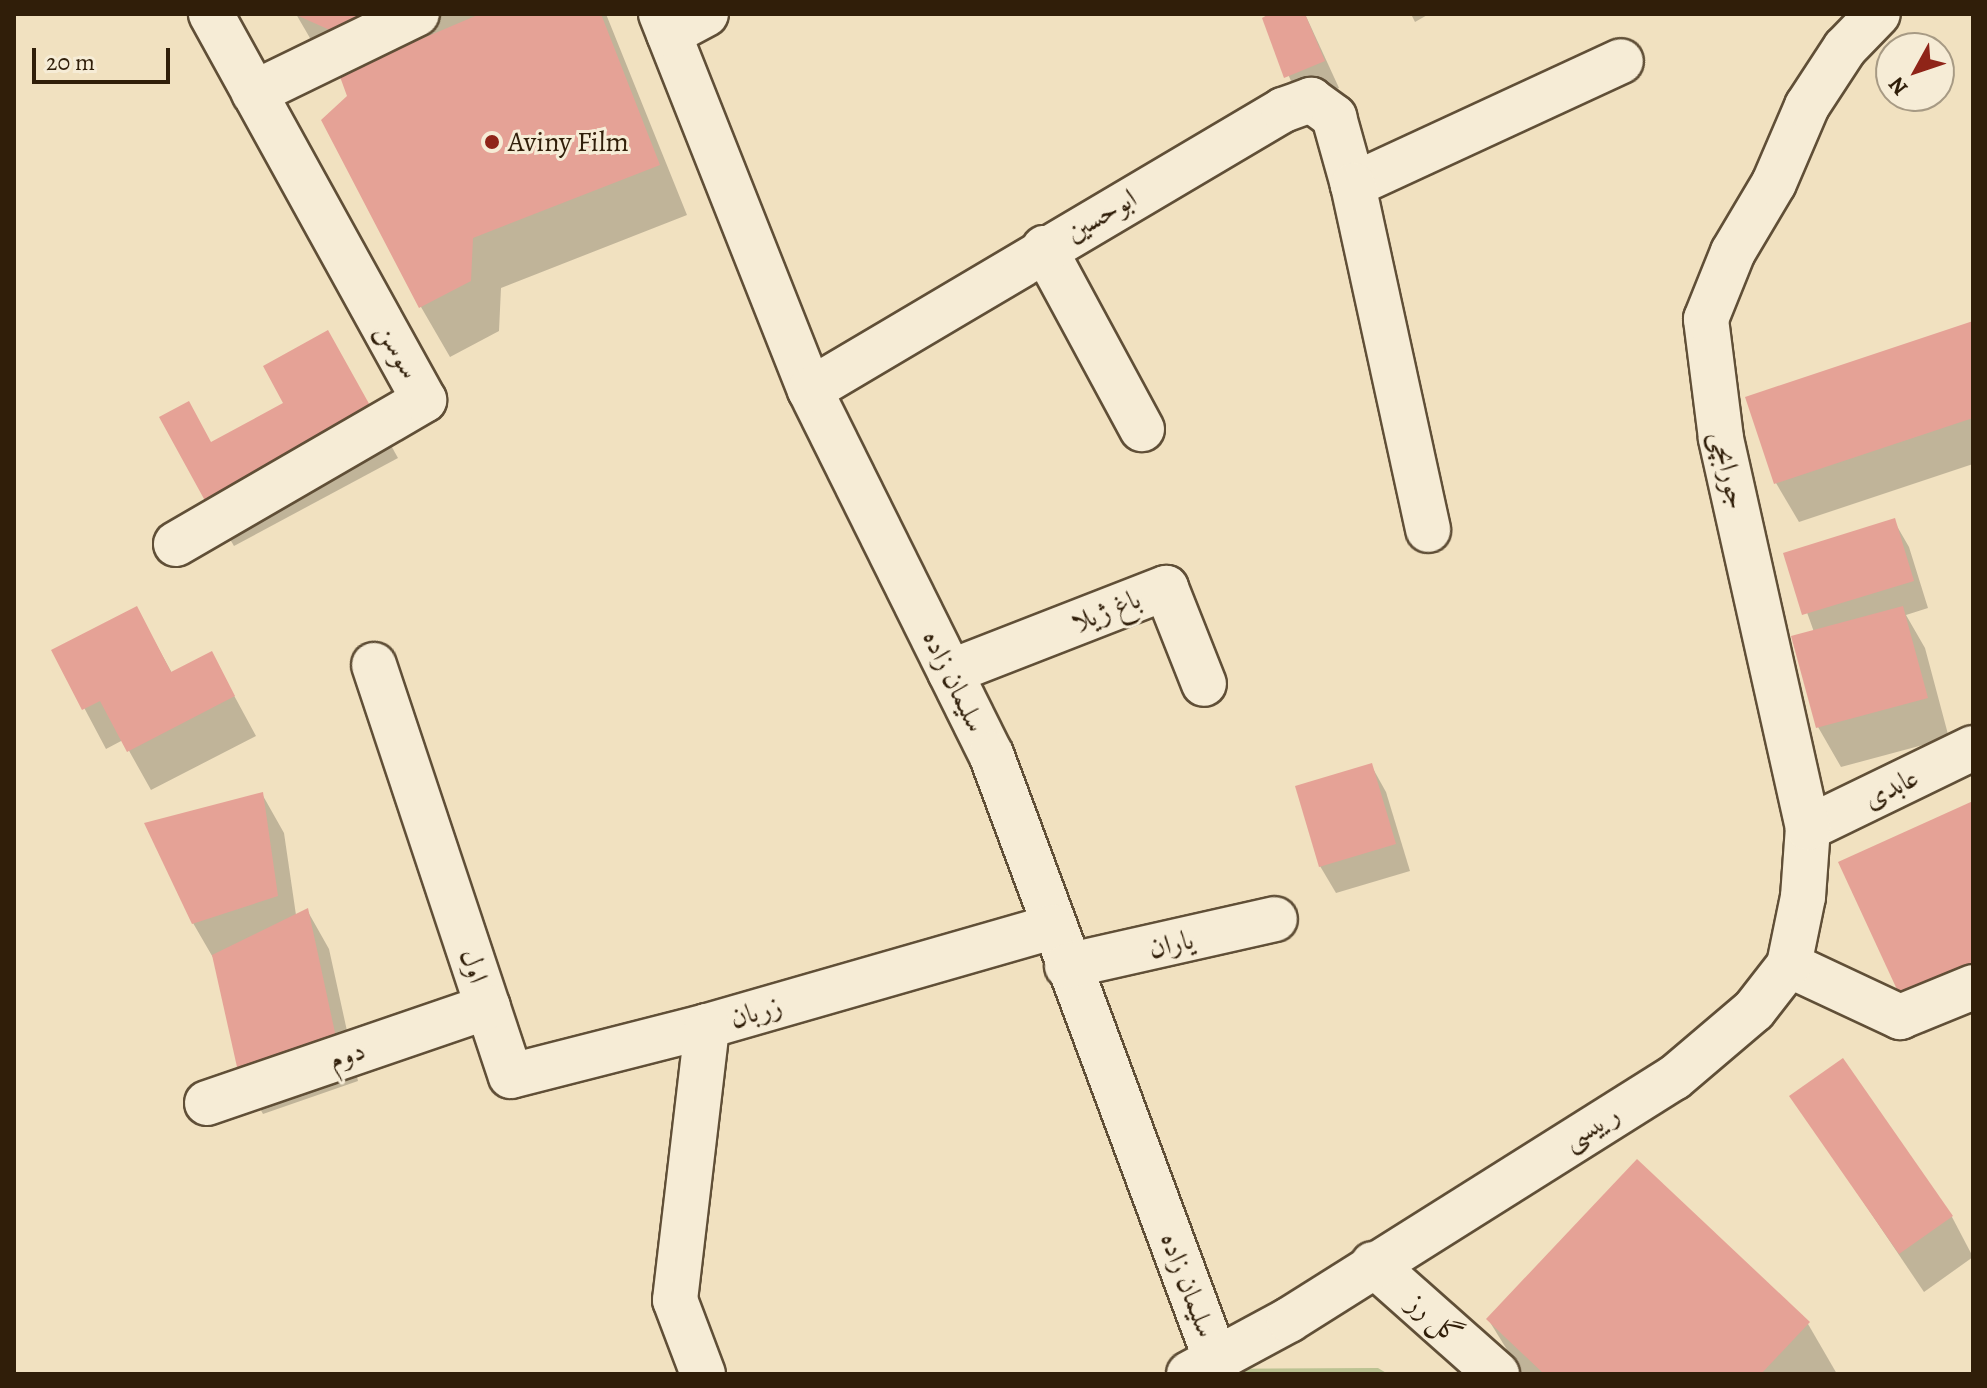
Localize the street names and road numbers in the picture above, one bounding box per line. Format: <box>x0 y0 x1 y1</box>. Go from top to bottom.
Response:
street label: ابوحسین <box>1059 181 1143 249</box>
street label: سوسن <box>369 317 427 385</box>
street label: جورابچی <box>1704 427 1754 513</box>
street label: باغ ژیلا <box>1066 582 1146 640</box>
street label: سلیمان زاده <box>915 624 993 738</box>
street label: عابدی <box>1858 760 1924 816</box>
street label: یاران <box>1145 923 1197 965</box>
street label: اول <box>453 945 495 987</box>
street label: زربان <box>726 989 786 1035</box>
street label: دوم <box>324 1033 370 1077</box>
street label: رییسی <box>1557 1097 1625 1157</box>
street label: سلیمان زاده <box>1153 1228 1223 1342</box>
street label: گل رز <box>1401 1286 1469 1352</box>

